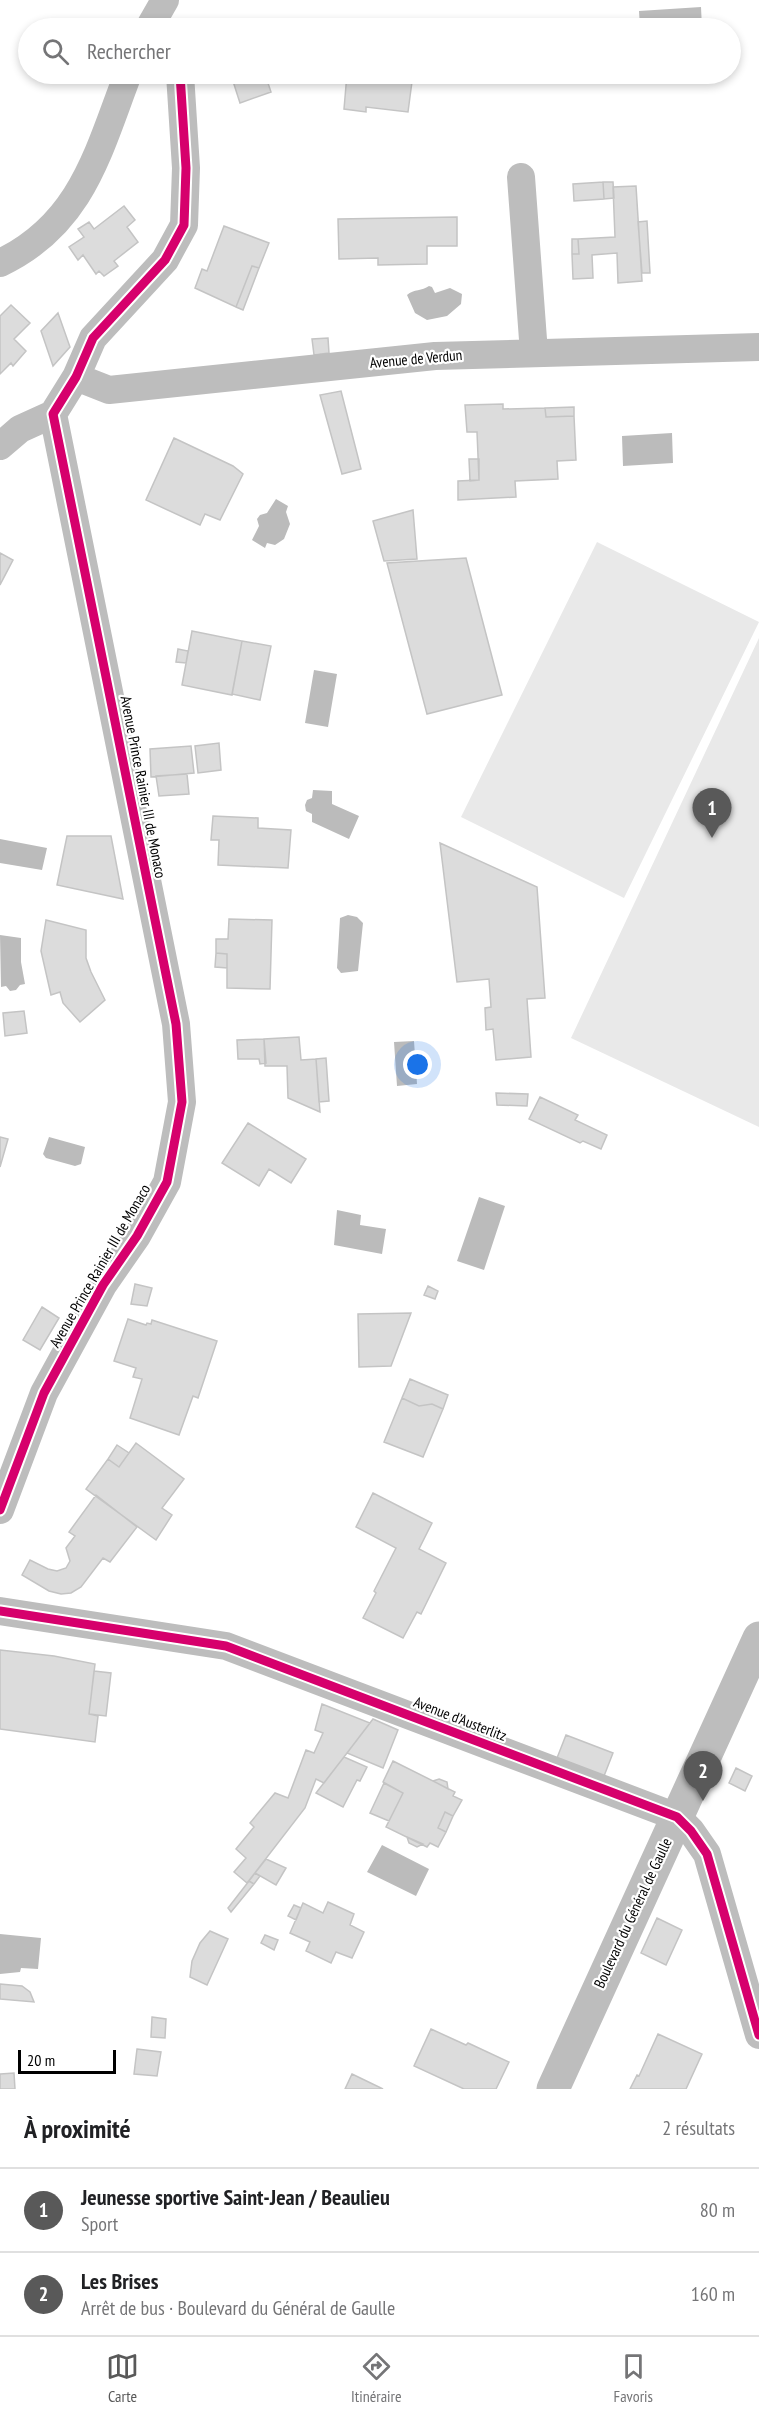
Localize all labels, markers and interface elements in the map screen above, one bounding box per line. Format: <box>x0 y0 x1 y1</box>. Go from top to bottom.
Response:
search box <box>18 18 741 84</box>
icon: search <box>39 35 72 68</box>
text: Rechercher <box>87 37 171 65</box>
street label: Avenue de Verdun <box>369 345 463 372</box>
street label: Avenue Prince Rainier III de Monaco <box>116 694 171 880</box>
pin: 1 <box>692 788 732 838</box>
your location <box>403 1050 432 1079</box>
street label: Avenue Prince Rainier III de Monaco <box>45 1181 154 1351</box>
street label: Avenue d'Austerlitz <box>411 1692 509 1745</box>
pin: 2 <box>684 1752 722 1801</box>
street label: Boulevard du Général de Gaulle <box>589 1835 676 1991</box>
scale bar <box>18 2047 116 2074</box>
text: 20 m <box>27 2050 55 2070</box>
text: À proximité <box>24 2112 131 2145</box>
text: 2 résultats <box>662 2115 735 2141</box>
text: Jeunesse sportive Saint-Jean / Beaulieu <box>81 2183 390 2211</box>
text: 1 <box>39 2197 48 2223</box>
text: 80 m <box>700 2197 735 2223</box>
text: Sport <box>81 2211 118 2237</box>
text: Les Brises <box>81 2267 158 2295</box>
text: 2 <box>39 2281 48 2307</box>
text: 160 m <box>691 2281 735 2307</box>
text: Arrêt de bus · Boulevard du Général de Gaulle <box>81 2295 395 2321</box>
tab: Carte <box>106 2350 139 2406</box>
tab: Itinéraire <box>351 2350 402 2406</box>
tab: Favoris <box>614 2350 653 2406</box>

